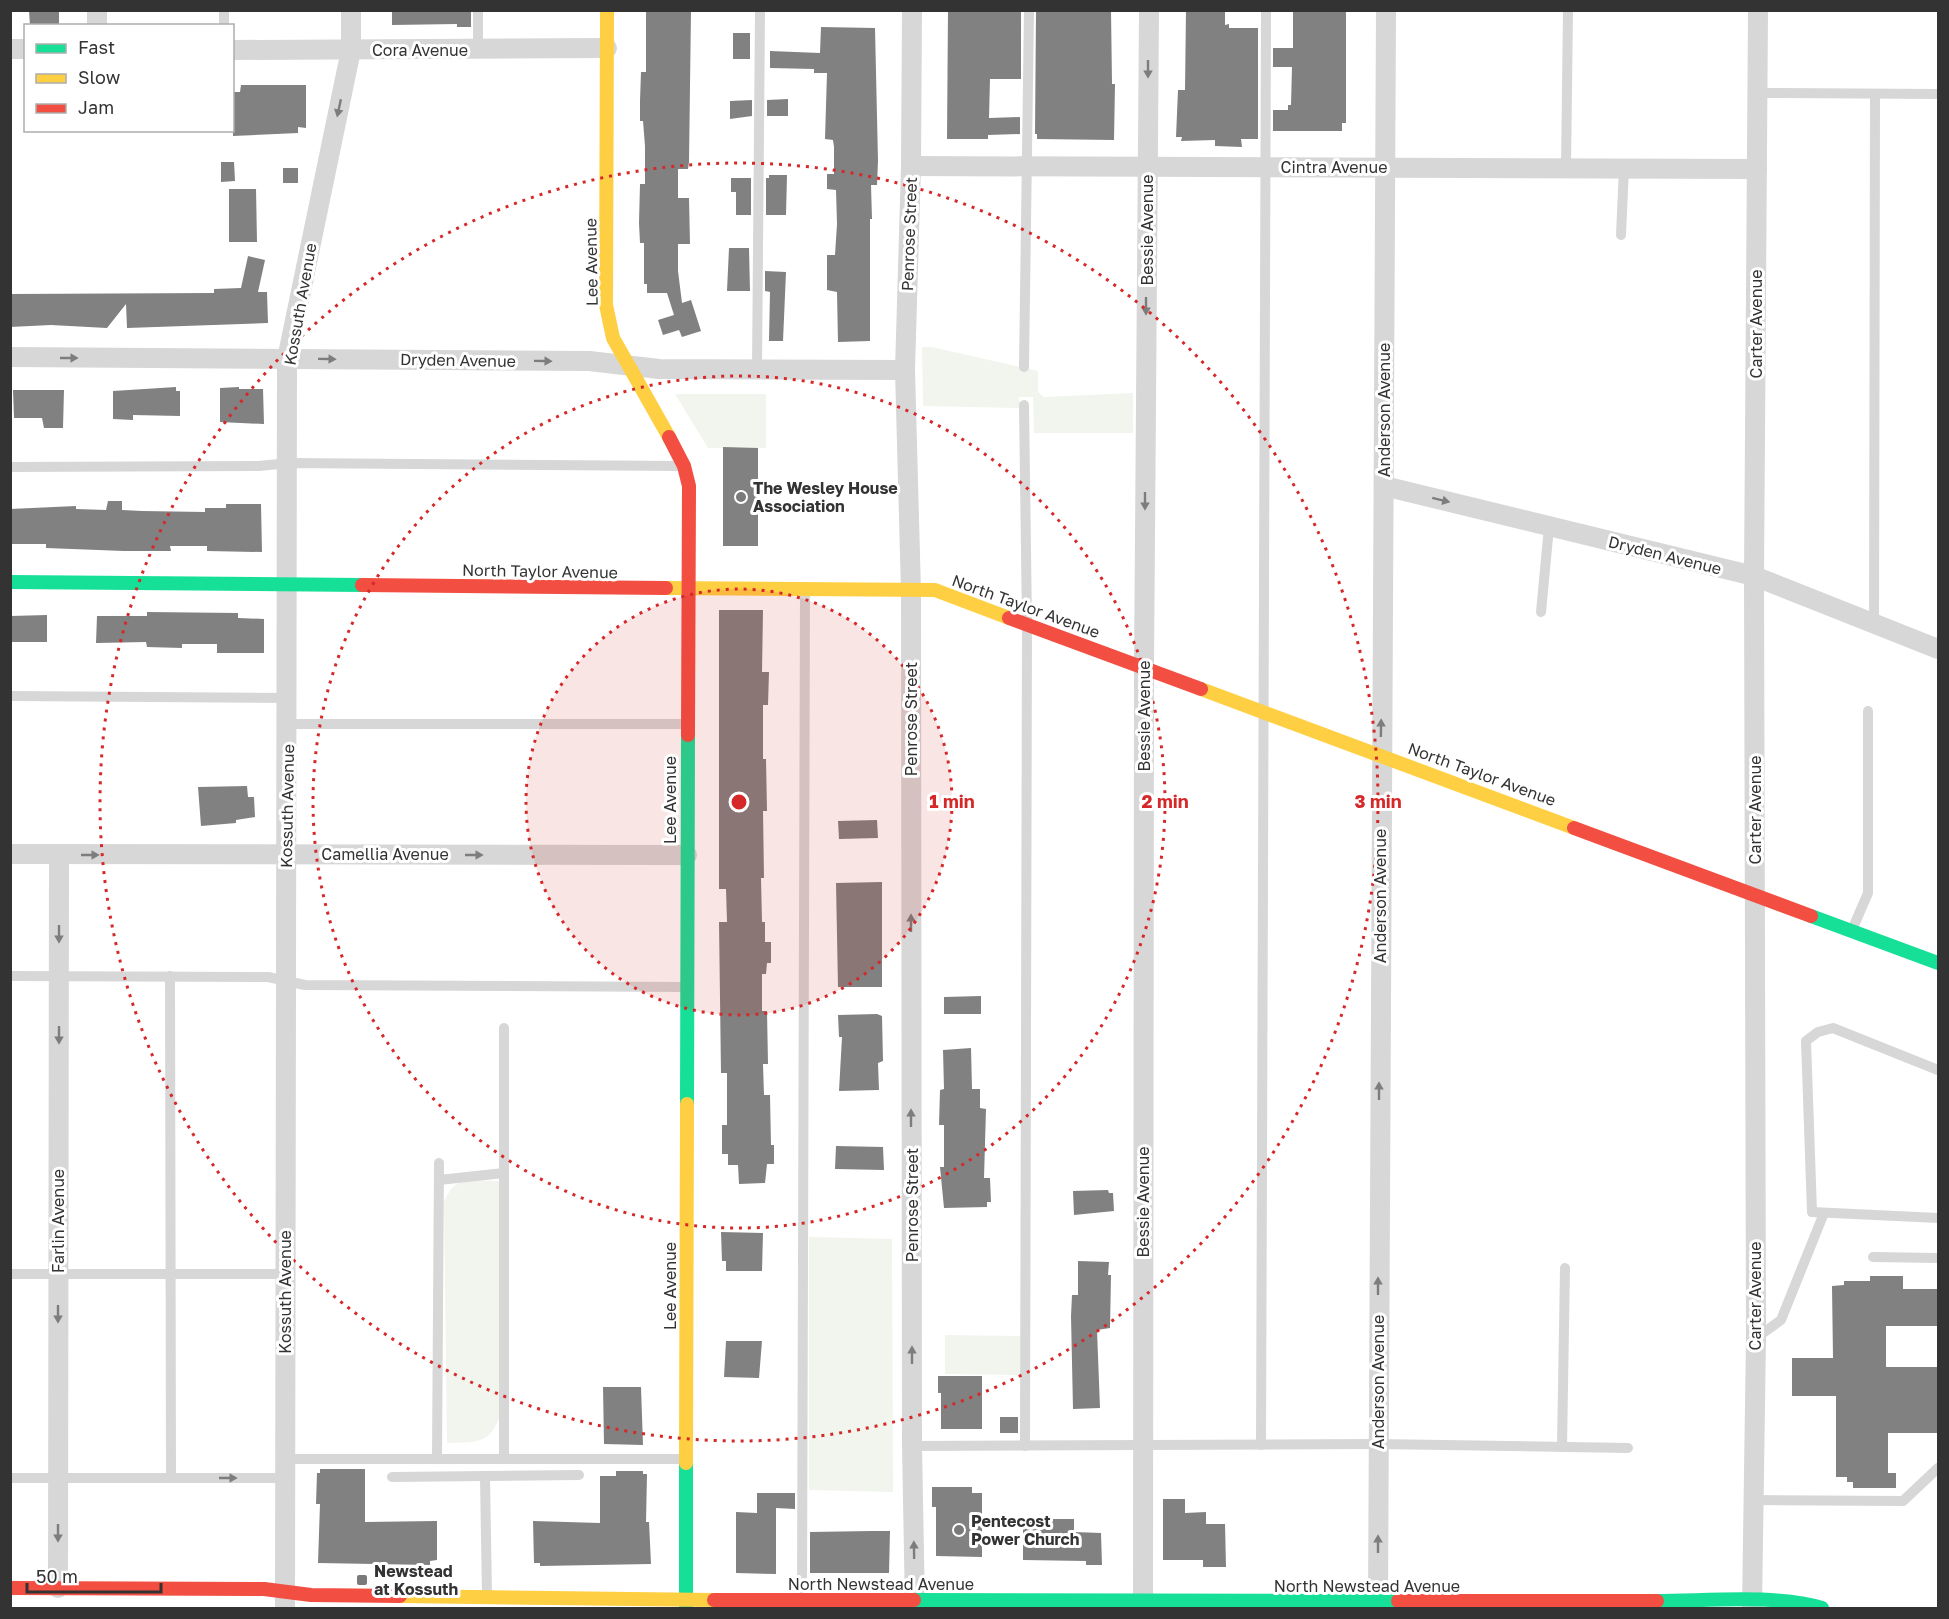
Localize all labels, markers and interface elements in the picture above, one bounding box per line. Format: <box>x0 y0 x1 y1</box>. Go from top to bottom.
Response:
legend <box>24 24 234 132</box>
text: Fast <box>78 36 115 58</box>
street label: Cora Avenue <box>372 40 468 60</box>
one-way arrow <box>1143 59 1153 78</box>
text: Slow <box>78 66 121 88</box>
text: Jam <box>78 96 114 118</box>
one-way arrow <box>334 98 343 117</box>
street label: Cintra Avenue <box>1281 157 1387 177</box>
street label: Bessie Avenue <box>1137 174 1157 286</box>
street label: Penrose Street <box>897 177 921 291</box>
street label: Lee Avenue <box>580 218 602 306</box>
street label: Kossuth Avenue <box>279 241 321 367</box>
street label: Carter Avenue <box>1746 270 1766 378</box>
one-way arrow <box>1141 296 1151 315</box>
street label: Anderson Avenue <box>1374 343 1394 477</box>
street label: Dryden Avenue <box>400 349 516 371</box>
one-way arrow <box>59 353 78 363</box>
one-way arrow <box>317 354 336 364</box>
one-way arrow <box>533 356 552 366</box>
place label: The Wesley House Association <box>753 478 898 516</box>
marker: The Wesley House Association <box>734 490 748 504</box>
one-way arrow <box>1140 491 1150 510</box>
one-way arrow <box>1431 495 1450 505</box>
street label: Dryden Avenue <box>1606 531 1724 579</box>
street label: North Taylor Avenue <box>462 560 618 582</box>
street label: North Taylor Avenue <box>949 570 1103 642</box>
street label: Bessie Avenue <box>1134 660 1154 772</box>
street label: Penrose Street <box>901 662 921 776</box>
one-way arrow <box>1376 718 1386 737</box>
street label: North Taylor Avenue <box>1405 738 1559 810</box>
street label: Kossuth Avenue <box>276 744 298 868</box>
street label: Lee Avenue <box>660 756 680 844</box>
street label: Carter Avenue <box>1745 756 1765 864</box>
text: 1 min <box>929 790 975 812</box>
text: 2 min <box>1141 790 1189 812</box>
text: 3 min <box>1354 790 1402 812</box>
centre of rings <box>729 792 749 812</box>
street label: Anderson Avenue <box>1370 829 1390 963</box>
street label: Camellia Avenue <box>321 844 449 864</box>
one-way arrow <box>80 850 99 860</box>
one-way arrow <box>464 850 483 860</box>
one-way arrow <box>906 914 916 933</box>
one-way arrow <box>54 925 64 944</box>
one-way arrow <box>54 1025 64 1044</box>
one-way arrow <box>1374 1081 1384 1100</box>
one-way arrow <box>906 1109 916 1128</box>
street label: Bessie Avenue <box>1133 1146 1153 1258</box>
street label: Penrose Street <box>902 1148 922 1262</box>
street label: Farlin Avenue <box>48 1169 68 1273</box>
street label: Kossuth Avenue <box>275 1230 295 1354</box>
street label: Lee Avenue <box>660 1242 680 1330</box>
street label: Carter Avenue <box>1745 1242 1765 1350</box>
one-way arrow <box>1373 1276 1383 1295</box>
one-way arrow <box>53 1304 63 1323</box>
street label: Anderson Avenue <box>1368 1315 1388 1449</box>
one-way arrow <box>907 1346 917 1365</box>
one-way arrow <box>219 1473 238 1483</box>
place label: Pentecost Power Church <box>971 1511 1079 1549</box>
one-way arrow <box>53 1523 63 1542</box>
marker: Pentecost Power Church <box>952 1523 966 1537</box>
one-way arrow <box>1373 1534 1383 1553</box>
one-way arrow <box>909 1541 919 1560</box>
scale bar <box>27 1556 160 1594</box>
place label: Newstead at Kossuth <box>374 1561 458 1599</box>
text: 50 m <box>36 1565 78 1587</box>
marker: Newstead at Kossuth <box>355 1573 369 1587</box>
street label: North Newstead Avenue <box>788 1574 974 1594</box>
street label: North Newstead Avenue <box>1274 1576 1460 1596</box>

